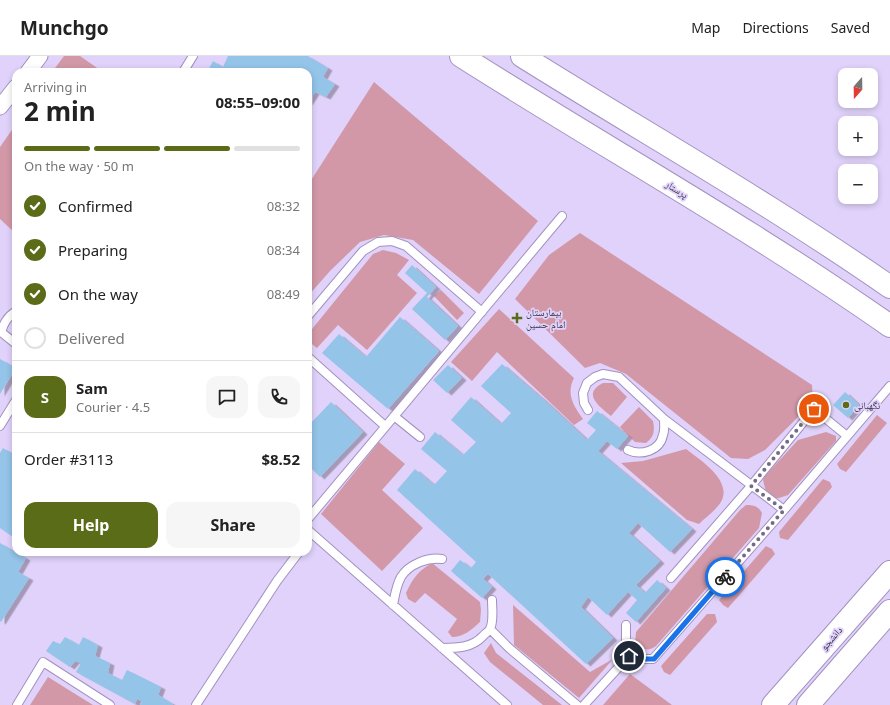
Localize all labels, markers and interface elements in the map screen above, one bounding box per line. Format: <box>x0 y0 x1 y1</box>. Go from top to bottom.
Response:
text: Munchgo <box>20 15 109 41</box>
text: Map <box>691 18 720 37</box>
text: Directions <box>742 18 809 37</box>
text: Saved <box>831 18 870 37</box>
north arrow <box>838 68 878 108</box>
map controls <box>838 68 878 204</box>
text: Arriving in <box>24 78 87 96</box>
text: 08:55–09:00 <box>215 92 300 112</box>
text: 2 min <box>24 93 96 129</box>
button: + <box>838 116 878 156</box>
text: On the way · 50 m <box>24 157 134 175</box>
button: − <box>838 164 878 204</box>
street label: پرستار <box>662 176 691 201</box>
icon: check <box>24 195 46 217</box>
text: Confirmed <box>58 196 133 216</box>
text: 08:32 <box>267 197 300 215</box>
icon: check <box>24 239 46 261</box>
text: Preparing <box>58 240 128 260</box>
text: 08:34 <box>267 241 300 259</box>
icon: check <box>24 283 46 305</box>
text: On the way <box>58 284 138 304</box>
text: 08:49 <box>267 285 300 303</box>
place label: بیمارستان امام حسین <box>526 305 565 332</box>
marker: بیمارستان امام حسین <box>511 312 523 324</box>
text: Delivered <box>58 328 125 348</box>
button: chat <box>206 376 248 418</box>
button: phone <box>258 376 300 418</box>
text: Sam <box>76 378 108 398</box>
text: S <box>41 387 49 407</box>
pin <box>797 392 831 426</box>
text: Courier · 4.5 <box>76 398 150 416</box>
icon: bag <box>803 398 825 420</box>
place label: نگهبانی <box>854 398 880 412</box>
marker: نگهبانی <box>841 400 851 410</box>
text: Order #3113 <box>24 449 113 469</box>
text: $8.52 <box>261 449 300 469</box>
button: Help <box>24 502 158 548</box>
button: Share <box>166 502 300 548</box>
courier <box>705 557 745 597</box>
icon: bike <box>714 566 736 588</box>
street label: دانشجو <box>817 623 845 653</box>
pin <box>612 639 646 673</box>
icon: home <box>618 645 640 667</box>

